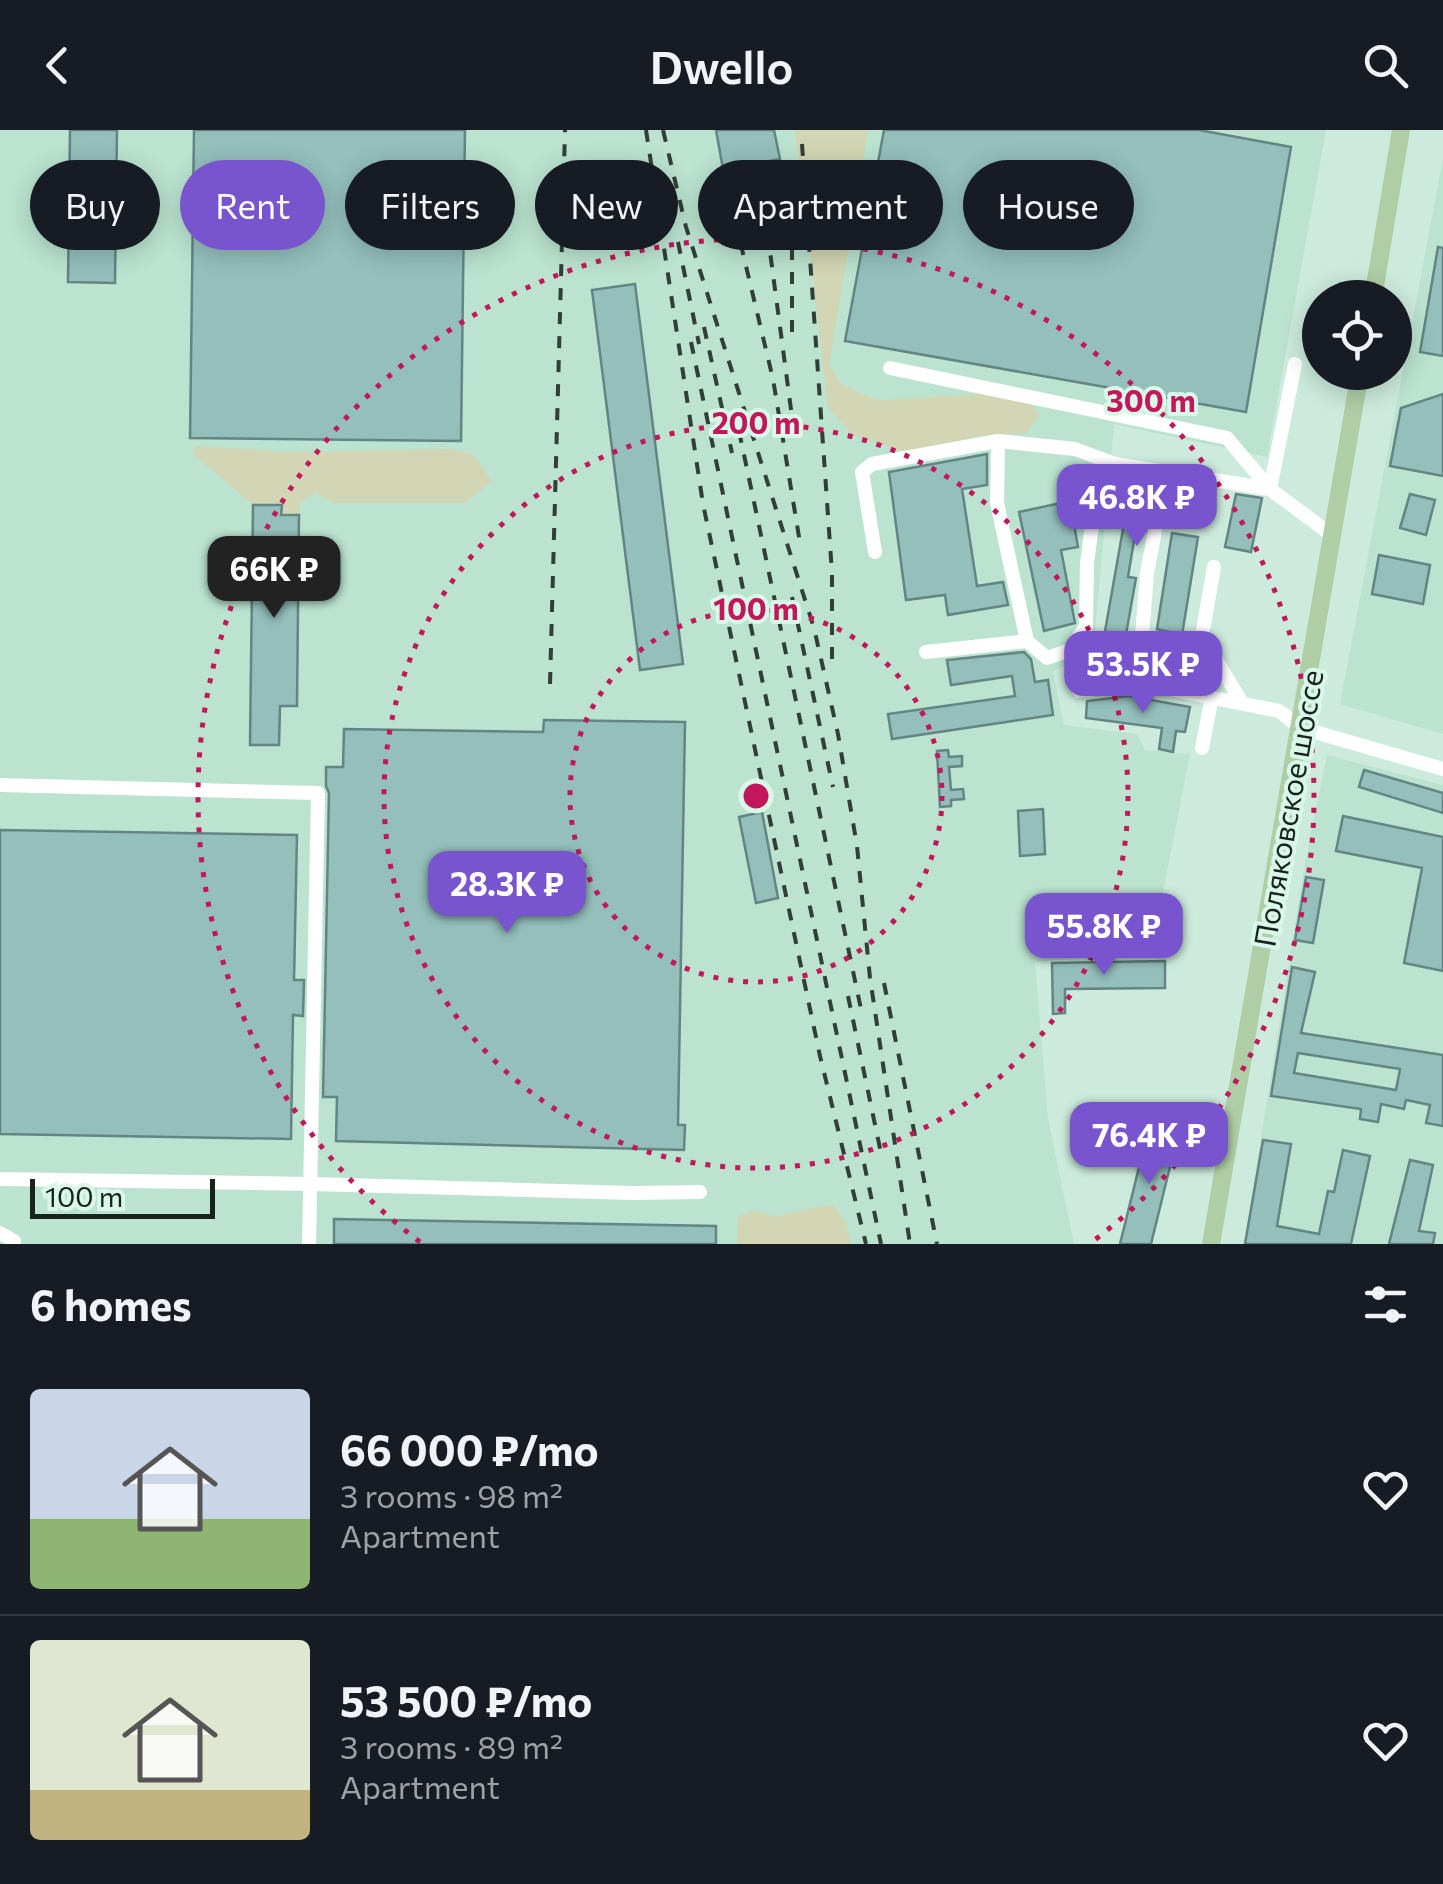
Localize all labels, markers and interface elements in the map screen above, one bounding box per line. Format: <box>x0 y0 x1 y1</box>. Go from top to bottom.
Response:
icon: back <box>30 38 85 93</box>
text: Dwello <box>650 38 793 93</box>
icon: search <box>1358 38 1413 93</box>
chip: Buy <box>30 160 160 250</box>
chip: Rent <box>180 160 325 250</box>
chip: Filters <box>345 160 515 250</box>
chip: New <box>535 160 678 250</box>
chip: Apartment <box>698 160 943 250</box>
chip: House <box>963 160 1134 250</box>
map controls <box>1302 280 1412 390</box>
button: locate <box>1302 280 1412 390</box>
text: 300 m <box>1106 381 1196 418</box>
text: 200 m <box>712 403 800 440</box>
pin: 46.8K ₽ <box>1045 464 1229 549</box>
text: 46.8K ₽ <box>1079 476 1195 516</box>
pin: 66K ₽ <box>204 536 344 621</box>
text: 66K ₽ <box>229 548 319 588</box>
text: 100 m <box>713 589 799 626</box>
pin: 53.5K ₽ <box>1051 631 1235 716</box>
text: 53.5K ₽ <box>1086 643 1200 683</box>
street label: Поляковское шоссе <box>1244 667 1330 949</box>
centre of rings <box>738 778 774 814</box>
pin: 28.3K ₽ <box>415 851 599 936</box>
text: 28.3K ₽ <box>450 863 564 903</box>
pin: 55.8K ₽ <box>1012 893 1196 978</box>
text: 55.8K ₽ <box>1047 905 1161 945</box>
pin: 76.4K ₽ <box>1057 1102 1241 1187</box>
text: 76.4K ₽ <box>1092 1114 1206 1154</box>
scale bar <box>30 1174 215 1218</box>
text: 100 m <box>45 1179 123 1213</box>
icon: filters <box>1358 1277 1413 1332</box>
text: 6 homes <box>30 1278 192 1330</box>
text: 66 000 ₽/mo <box>340 1423 599 1475</box>
icon: home <box>110 1429 230 1549</box>
icon: heart <box>1358 1462 1413 1517</box>
text: 3 rooms · 98 m² <box>340 1475 563 1515</box>
text: Apartment <box>340 1515 500 1555</box>
text: 53 500 ₽/mo <box>340 1674 592 1726</box>
icon: home <box>110 1680 230 1800</box>
icon: heart <box>1358 1713 1413 1768</box>
text: 3 rooms · 89 m² <box>340 1726 563 1766</box>
text: Apartment <box>340 1766 500 1806</box>

